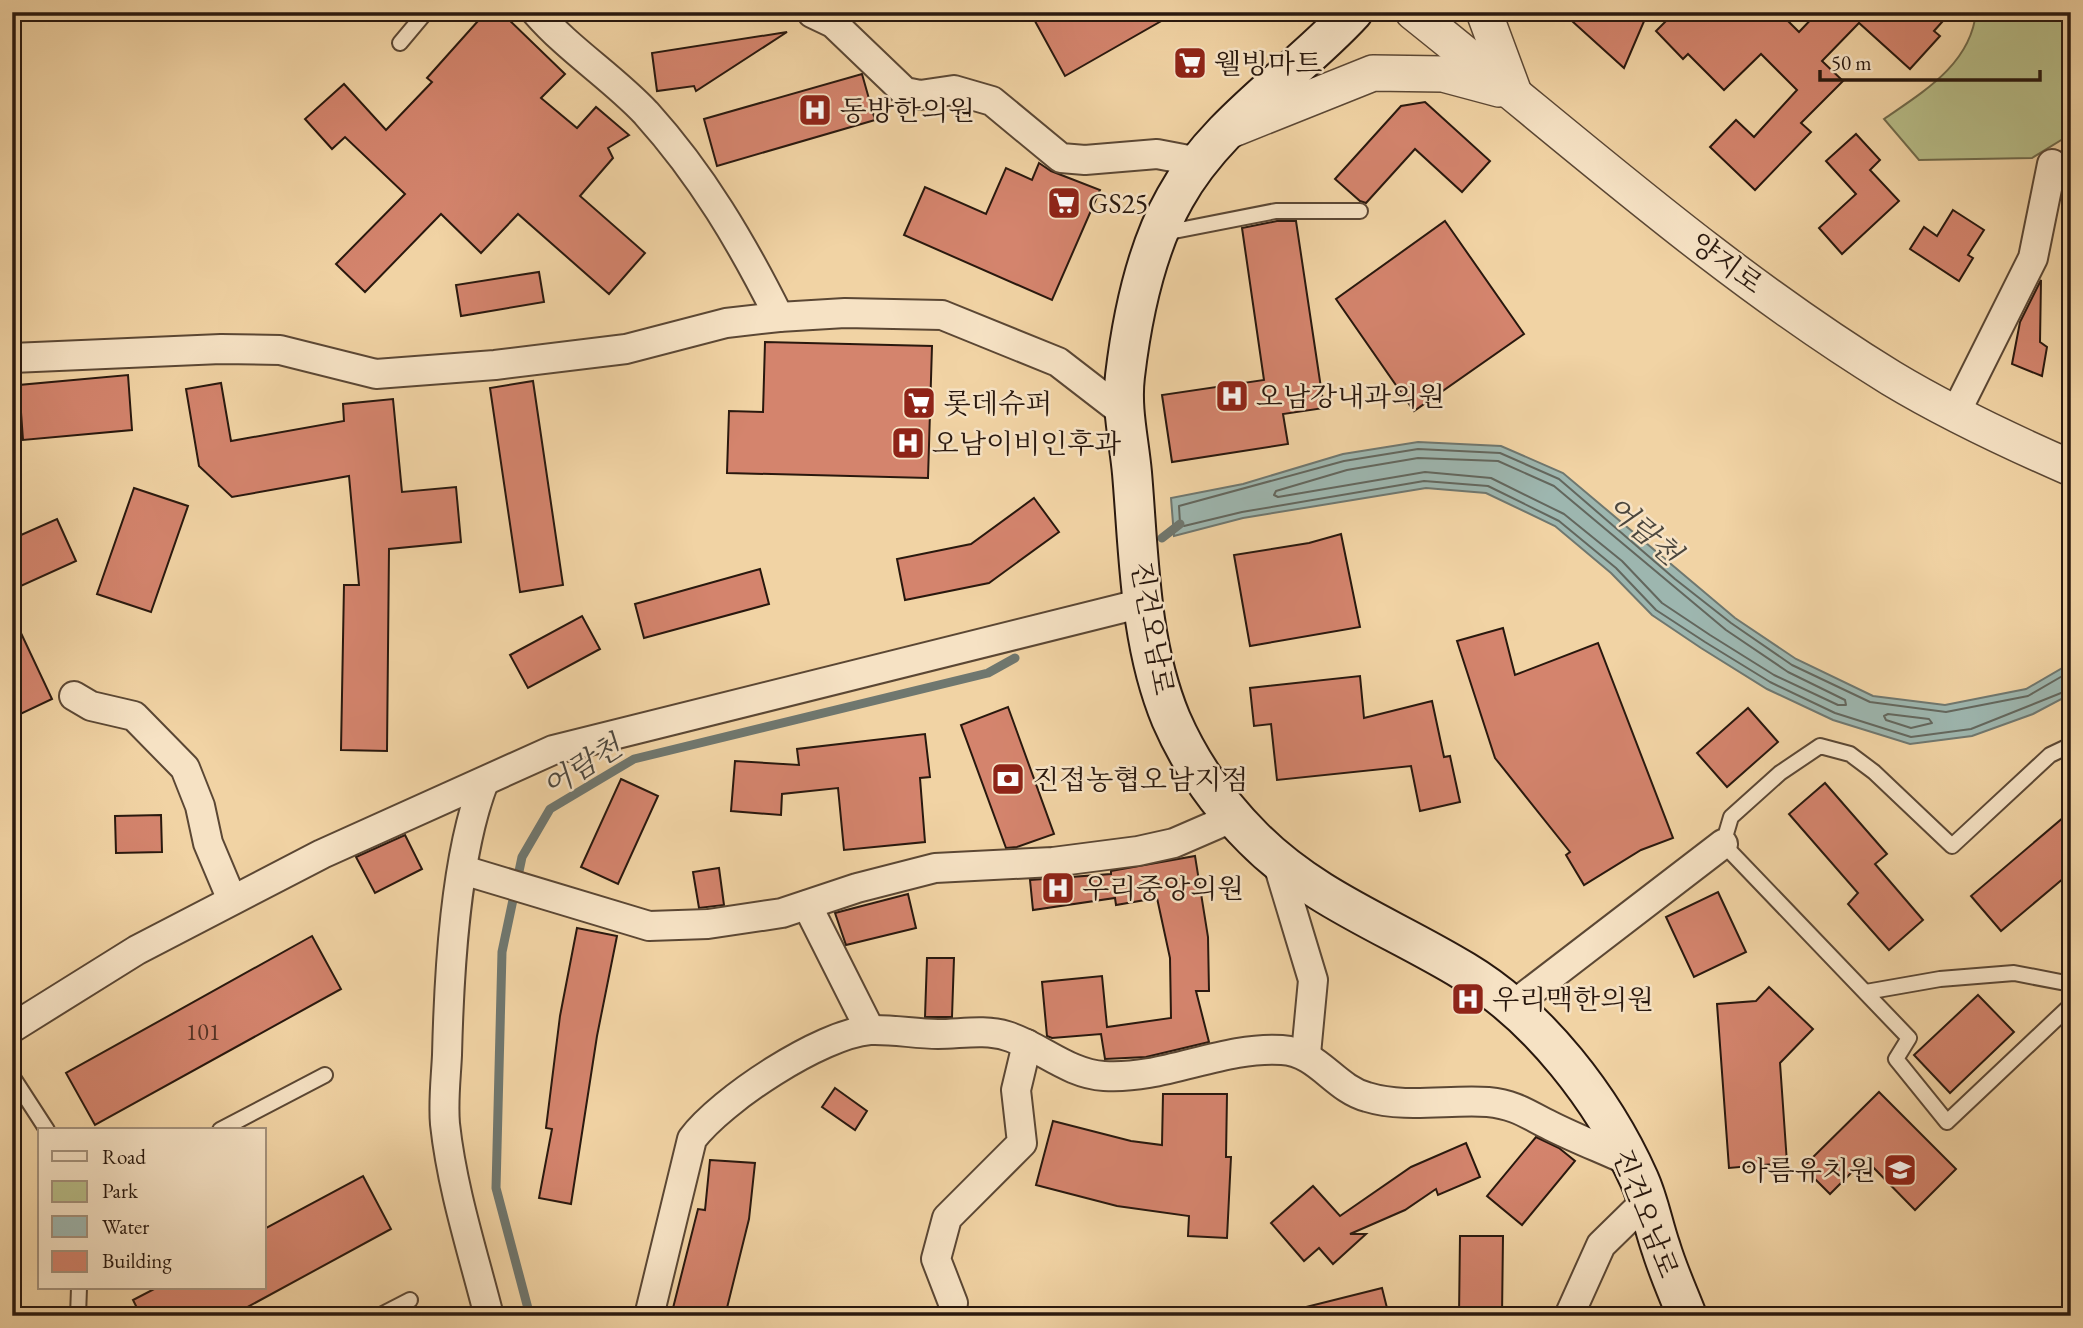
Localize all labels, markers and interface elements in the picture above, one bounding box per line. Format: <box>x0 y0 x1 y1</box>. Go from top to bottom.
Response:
scale bar <box>1820 38 2041 82</box>
supermarket icon: 웰빙마트 <box>1171 44 1209 82</box>
place label: 웰빙마트 <box>1214 45 1322 81</box>
text: 50 m <box>1831 49 1872 76</box>
hospital icon: 동방한의원 <box>796 91 834 129</box>
place label: 동방한의원 <box>840 92 975 128</box>
supermarket icon: GS25 <box>1045 184 1083 222</box>
place label: GS25 <box>1088 185 1148 221</box>
street label: 양지로 <box>1684 225 1770 301</box>
hospital icon: 오남강내과의원 <box>1213 377 1251 415</box>
place label: 오남강내과의원 <box>1256 378 1445 414</box>
supermarket icon: 롯데슈퍼 <box>900 384 938 422</box>
place label: 롯데슈퍼 <box>944 385 1052 421</box>
hospital icon: 오남이비인후과 <box>889 424 927 462</box>
place label: 오남이비인후과 <box>932 425 1121 461</box>
water label: 어람천 <box>1598 487 1691 575</box>
street label: 진건오남로 <box>1124 558 1182 698</box>
water label: 어람천 <box>535 725 631 806</box>
bank icon: 진접농협오남지점 <box>989 760 1027 798</box>
place label: 진접농협오남지점 <box>1032 761 1248 797</box>
hospital icon: 우리중앙의원 <box>1039 869 1077 907</box>
place label: 우리중앙의원 <box>1082 870 1244 906</box>
hospital icon: 우리맥한의원 <box>1449 980 1487 1018</box>
place label: 우리맥한의원 <box>1492 981 1654 1017</box>
house number: 101 <box>186 1016 220 1047</box>
legend <box>38 1128 266 1290</box>
text: Road <box>102 1143 146 1170</box>
street label: 진건오남로 <box>1605 1143 1687 1283</box>
school or university icon: 아름유치원 <box>1881 1151 1919 1189</box>
place label: 아름유치원 <box>1741 1152 1876 1188</box>
text: Park <box>102 1177 139 1204</box>
text: Water <box>102 1213 149 1240</box>
text: Building <box>102 1247 172 1274</box>

